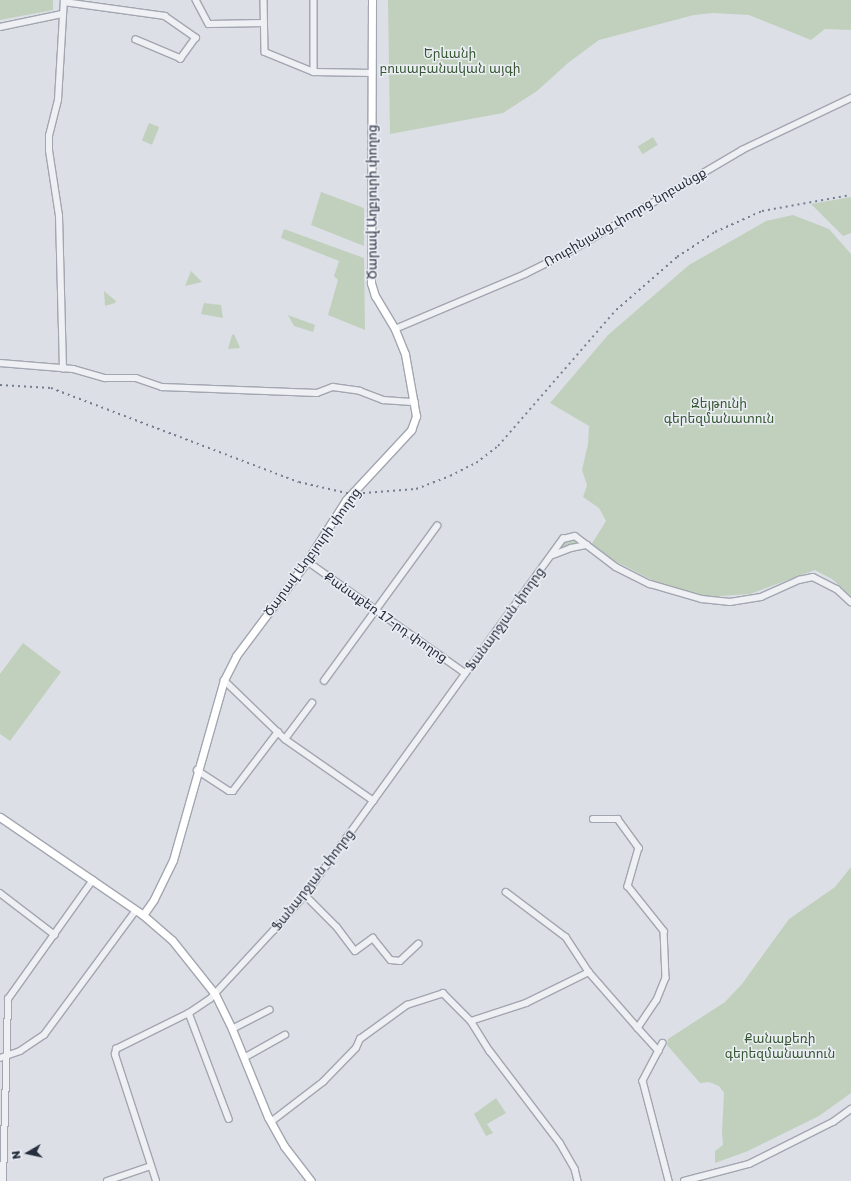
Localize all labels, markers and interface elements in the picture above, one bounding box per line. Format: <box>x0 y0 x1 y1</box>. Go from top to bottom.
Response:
park label: Երևանի բուսաբանական այգի <box>380 46 520 77</box>
street label: Ծարավ Աղբյուրի փողոց <box>364 125 380 279</box>
street label: Ռուբինյանց փողոց նրբանցք <box>541 164 709 270</box>
park label: Զեյթունի գերեզմանատուն <box>664 396 774 427</box>
street label: Ծարավ Աղբյուրի փողոց <box>260 485 364 619</box>
street label: Ֆանարջյան փողոց <box>462 564 548 674</box>
street label: Քանաքեռ 17-րդ փողոց <box>321 568 451 666</box>
street label: Ֆանարջյան փողոց <box>269 826 357 934</box>
park label: Քանաքեռի գերեզմանատուն <box>725 1031 835 1062</box>
north arrow <box>8 1133 48 1173</box>
text: N <box>9 1150 23 1160</box>

